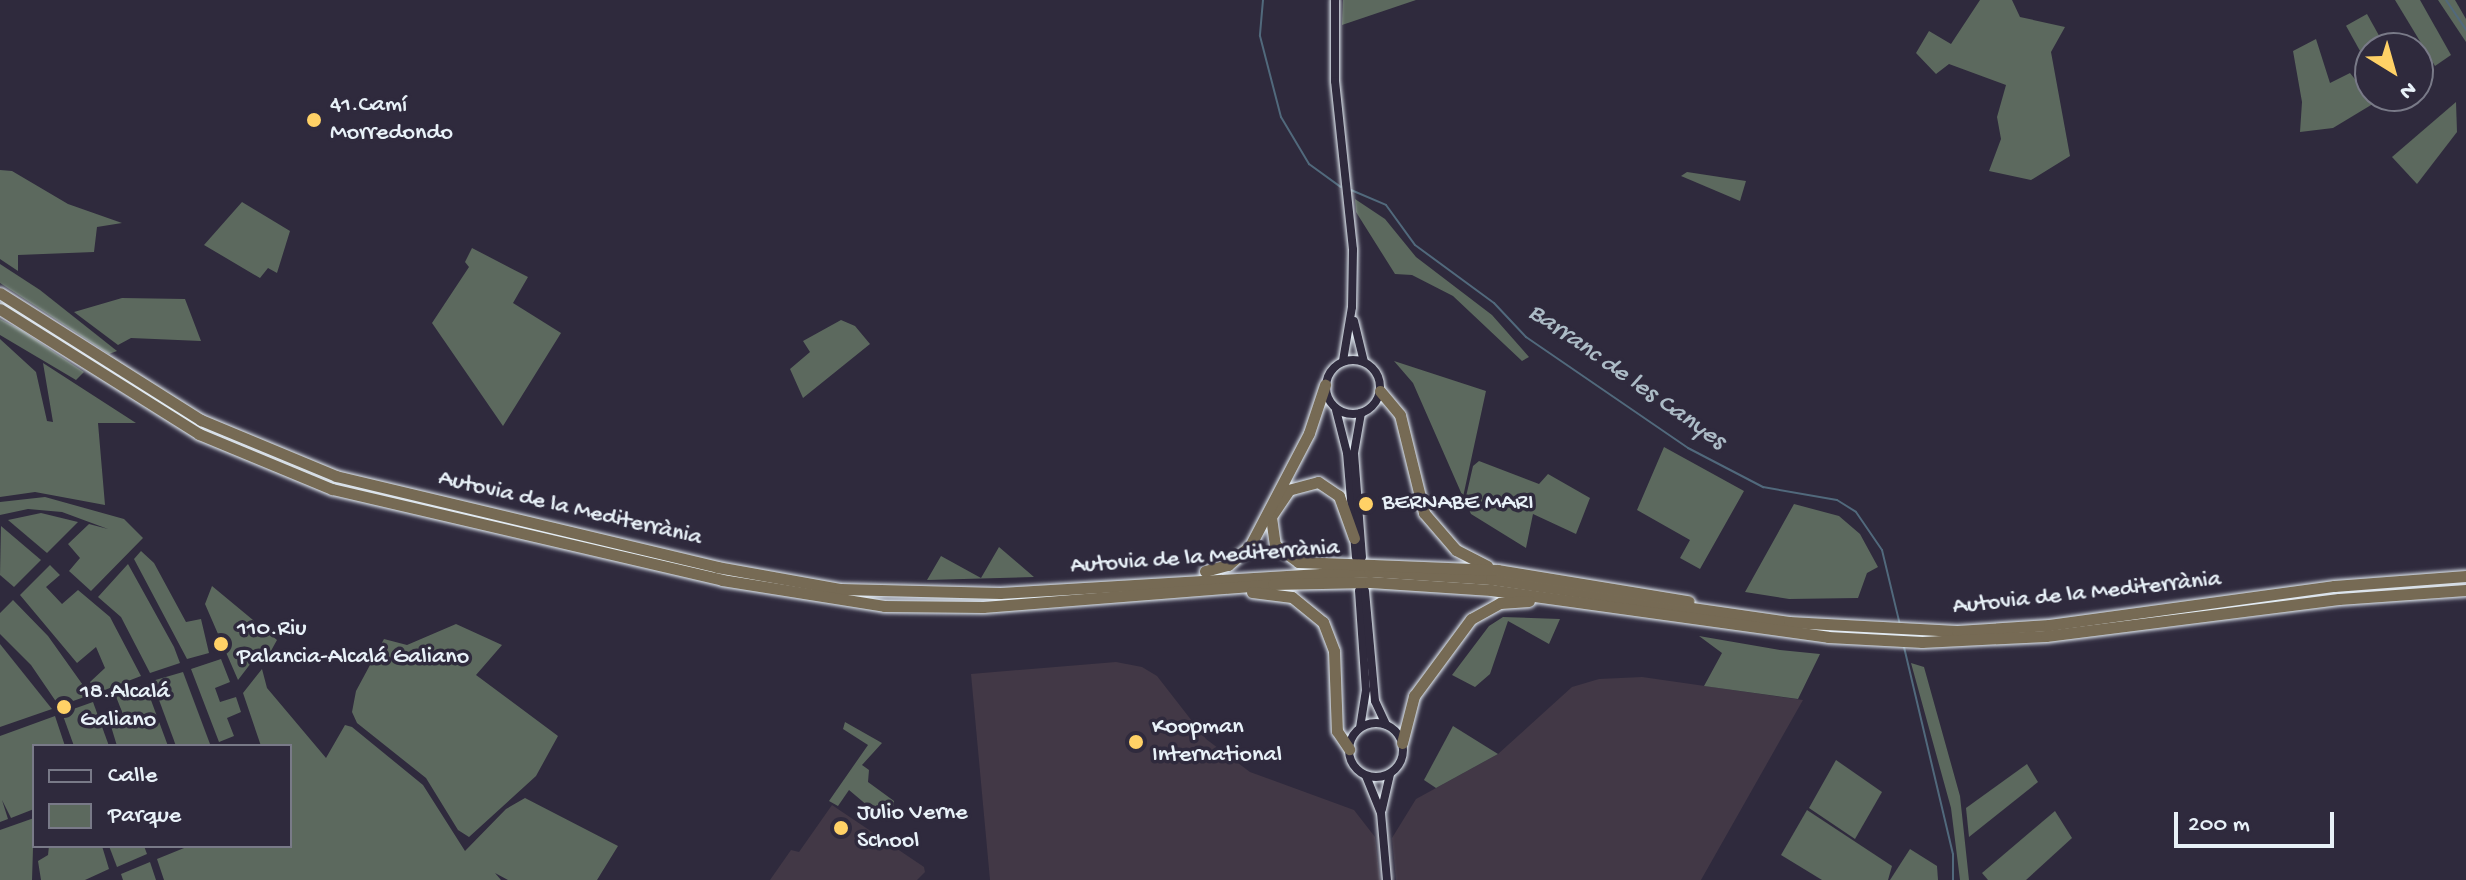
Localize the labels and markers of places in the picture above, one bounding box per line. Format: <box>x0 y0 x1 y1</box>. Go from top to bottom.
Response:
place label: 41.Camí Morredondo <box>330 92 453 148</box>
marker: 41.Camí Morredondo <box>305 111 323 129</box>
place label: BERNABE MARI <box>1382 490 1534 518</box>
marker: BERNABE MARI <box>1357 495 1375 513</box>
place label: 110.Riu Palancia-Alcalá Galiano <box>237 616 469 672</box>
marker: 110.Riu Palancia-Alcalá Galiano <box>212 635 230 653</box>
place label: 18.Alcalá Galiano <box>80 679 170 735</box>
marker: 18.Alcalá Galiano <box>55 698 73 716</box>
place label: Koopman International <box>1152 714 1282 770</box>
marker: Koopman International <box>1127 733 1145 751</box>
place label: Julio Verne School <box>857 800 968 856</box>
marker: Julio Verne School <box>832 819 850 837</box>

